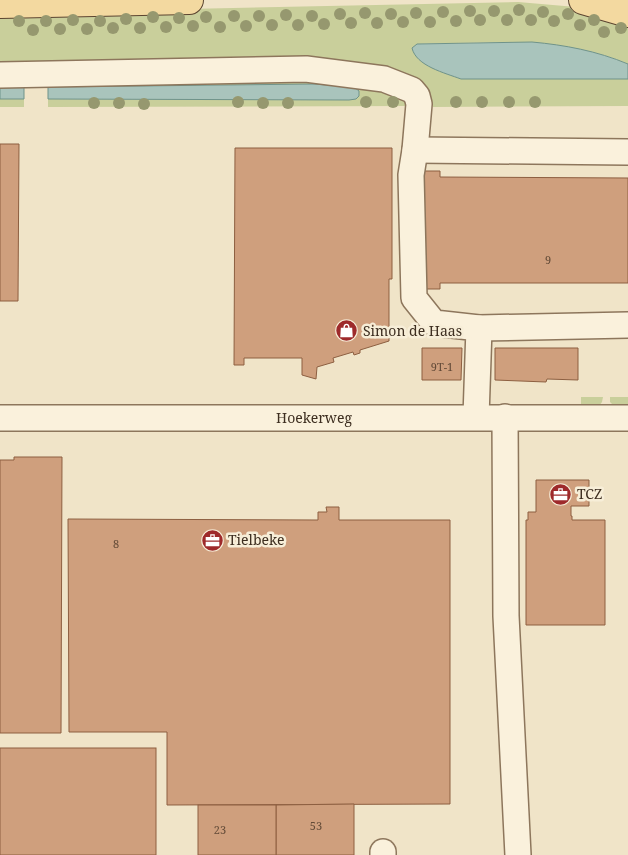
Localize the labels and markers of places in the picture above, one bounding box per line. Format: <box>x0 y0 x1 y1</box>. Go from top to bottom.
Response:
shop icon: Simon de Haas <box>335 319 359 343</box>
place label: Simon de Haas <box>363 321 462 340</box>
office icon: TCZ <box>549 482 573 506</box>
place label: TCZ <box>577 484 602 503</box>
office icon: Tielbeke <box>200 528 224 552</box>
place label: Tielbeke <box>228 530 284 549</box>

